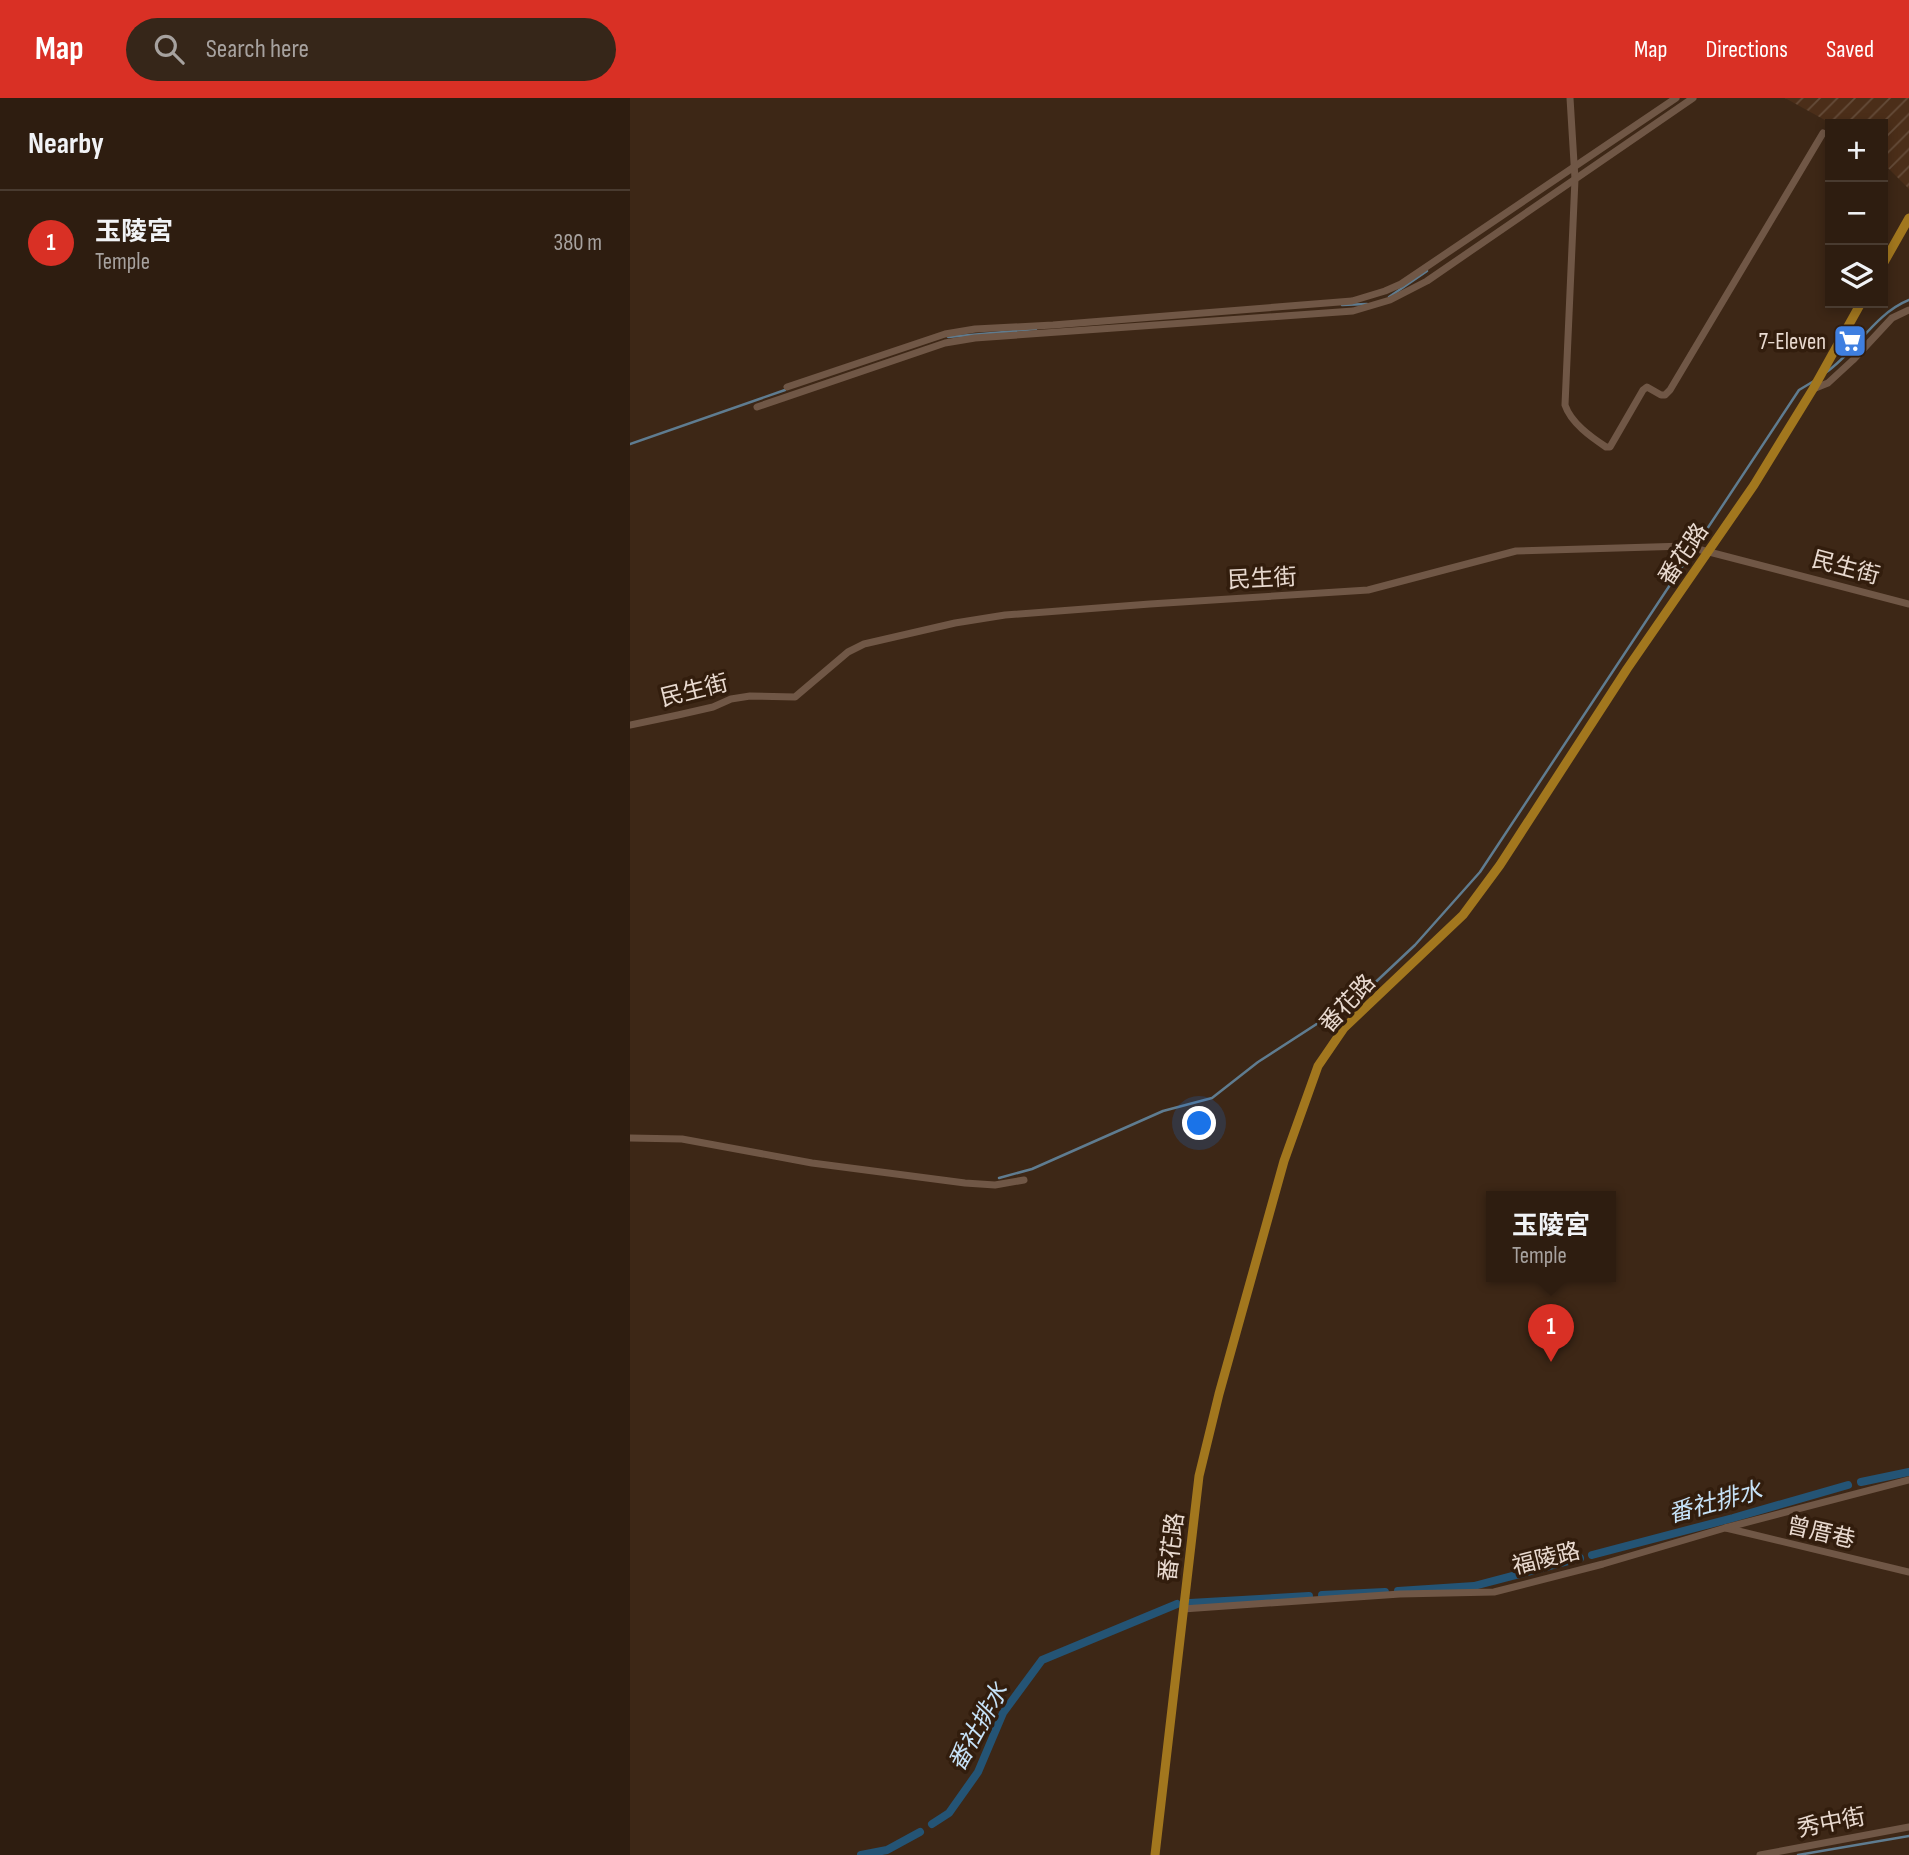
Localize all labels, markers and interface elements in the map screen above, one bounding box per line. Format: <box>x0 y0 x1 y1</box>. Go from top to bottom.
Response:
search box <box>126 18 616 81</box>
text: Map <box>35 29 84 69</box>
icon: search <box>150 30 188 68</box>
text: Search here <box>206 34 309 65</box>
text: Map <box>1634 35 1667 64</box>
text: Directions <box>1705 35 1788 64</box>
text: Saved <box>1826 35 1874 64</box>
map controls <box>1825 119 1888 308</box>
button: + <box>1825 119 1888 182</box>
text: Nearby <box>28 126 104 162</box>
button: − <box>1825 182 1888 245</box>
text: 玉陵宮 <box>95 217 173 248</box>
text: 1 <box>46 229 56 257</box>
text: 380 m <box>554 229 602 257</box>
button: layers <box>1825 245 1888 308</box>
text: Temple <box>95 248 150 276</box>
supermarket icon: 7-Eleven <box>1831 322 1869 360</box>
place label: 7-Eleven <box>1759 328 1826 356</box>
street label: 番花路 <box>1653 518 1715 591</box>
street label: 民生街 <box>1809 546 1883 590</box>
street label: 民生街 <box>1227 563 1297 595</box>
street label: 民生街 <box>657 669 731 713</box>
street label: 番花路 <box>1314 969 1381 1038</box>
your location <box>1182 1106 1216 1140</box>
popup <box>1486 1191 1616 1282</box>
text: 玉陵宮 <box>1512 1211 1590 1242</box>
text: Temple <box>1512 1242 1567 1270</box>
pin: 1 <box>1528 1304 1574 1362</box>
water label: 番社排水 <box>1665 1476 1766 1529</box>
street label: 番花路 <box>1154 1511 1190 1583</box>
street label: 曾厝巷 <box>1784 1512 1858 1554</box>
street label: 福陵路 <box>1509 1537 1583 1581</box>
water label: 番社排水 <box>942 1677 1015 1776</box>
street label: 秀中街 <box>1795 1803 1868 1843</box>

